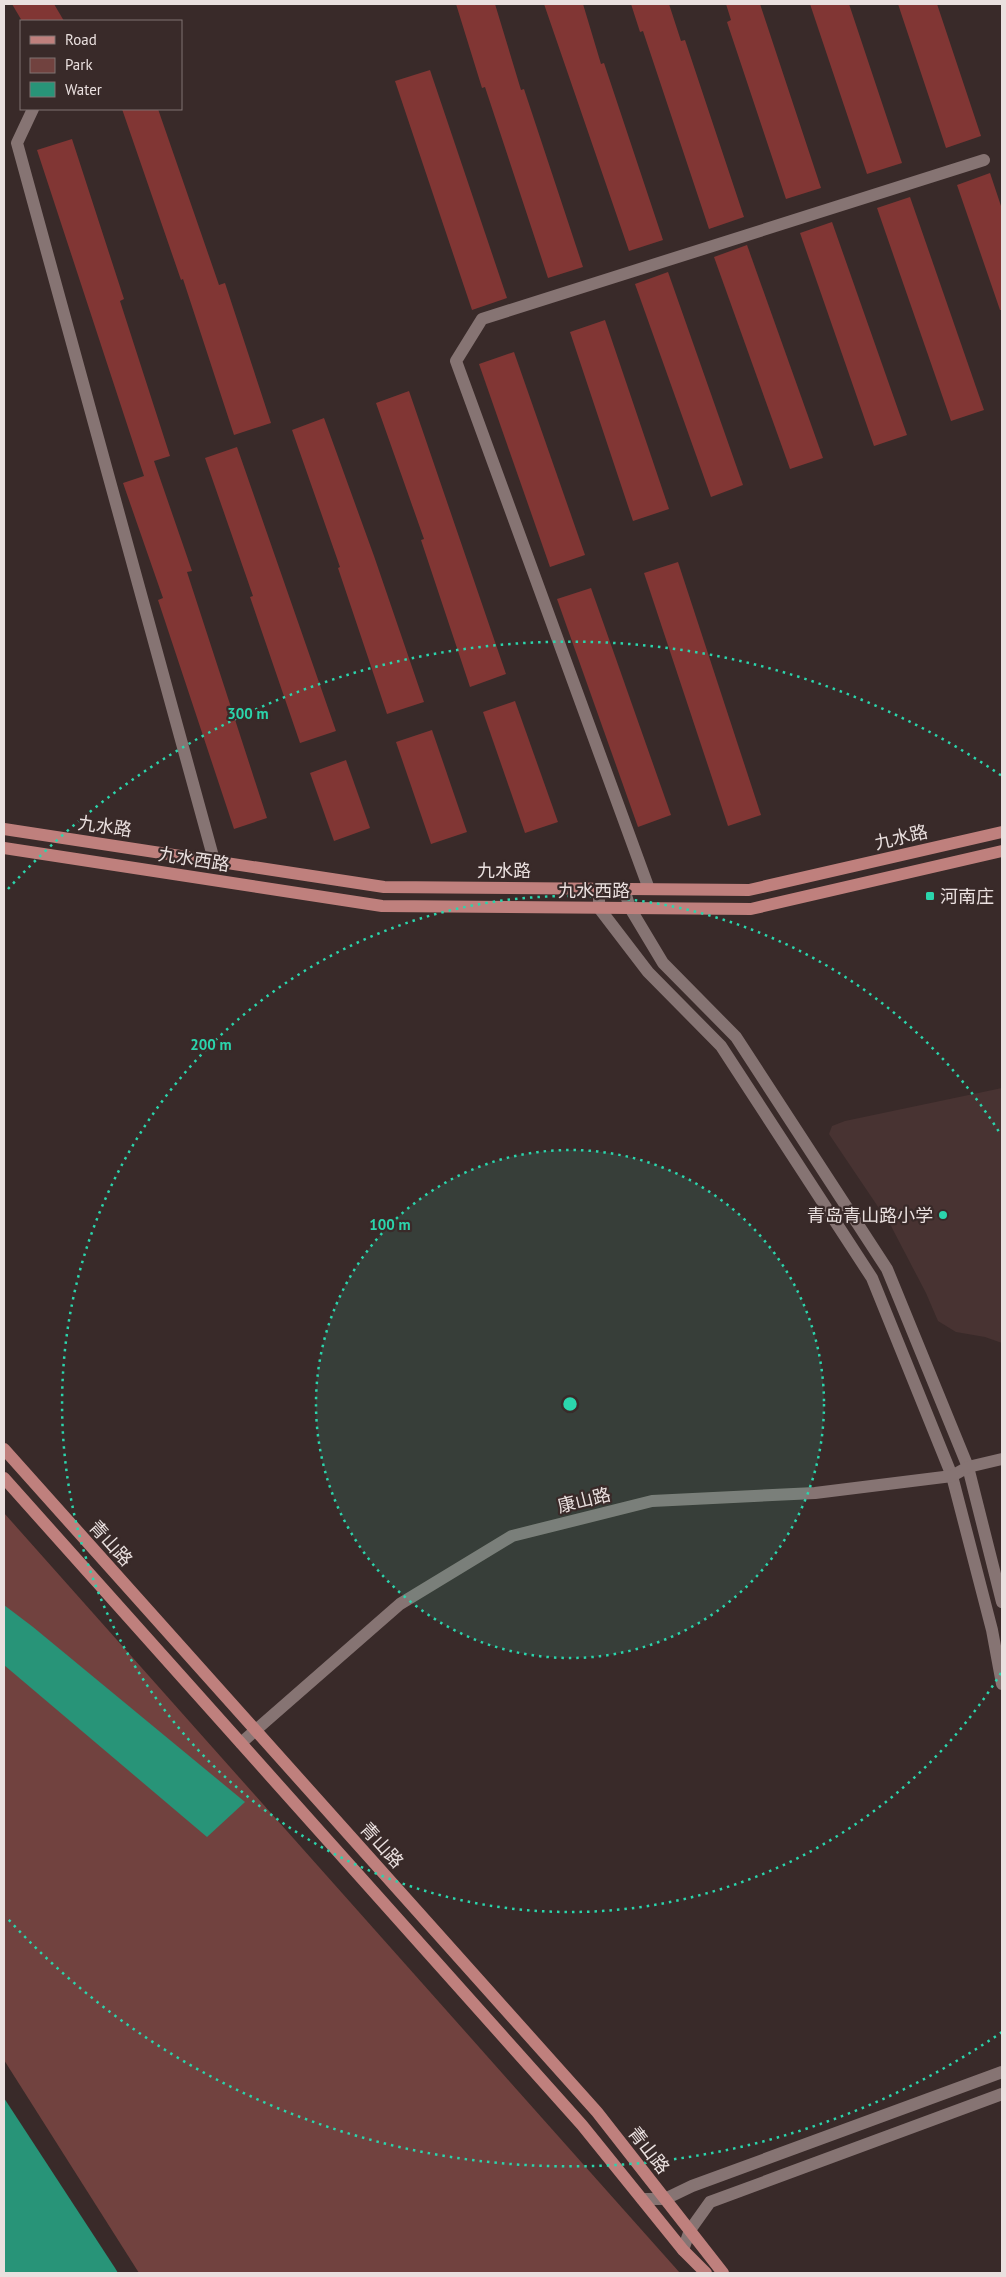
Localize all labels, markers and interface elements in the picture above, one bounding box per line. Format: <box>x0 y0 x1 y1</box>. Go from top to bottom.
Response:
legend <box>20 20 182 110</box>
text: Road <box>65 30 97 49</box>
text: Park <box>65 55 93 74</box>
text: Water <box>65 80 102 99</box>
text: 300 m <box>227 704 269 723</box>
street label: 九水路 <box>77 811 133 841</box>
street label: 九水路 <box>872 820 930 854</box>
street label: 九水西路 <box>157 842 231 876</box>
street label: 九水路 <box>477 859 531 882</box>
street label: 九水西路 <box>558 879 630 902</box>
place label: 河南庄 <box>940 885 994 908</box>
marker: 河南庄 <box>924 890 936 902</box>
text: 200 m <box>190 1035 232 1054</box>
place label: 青岛青山路小学 <box>807 1204 933 1227</box>
marker: 青岛青山路小学 <box>937 1209 949 1221</box>
text: 100 m <box>369 1215 411 1234</box>
centre of rings <box>561 1395 579 1413</box>
street label: 康山路 <box>555 1482 613 1518</box>
street label: 青山路 <box>84 1515 138 1571</box>
street label: 青山路 <box>355 1817 409 1873</box>
street label: 青山路 <box>623 2122 675 2178</box>

